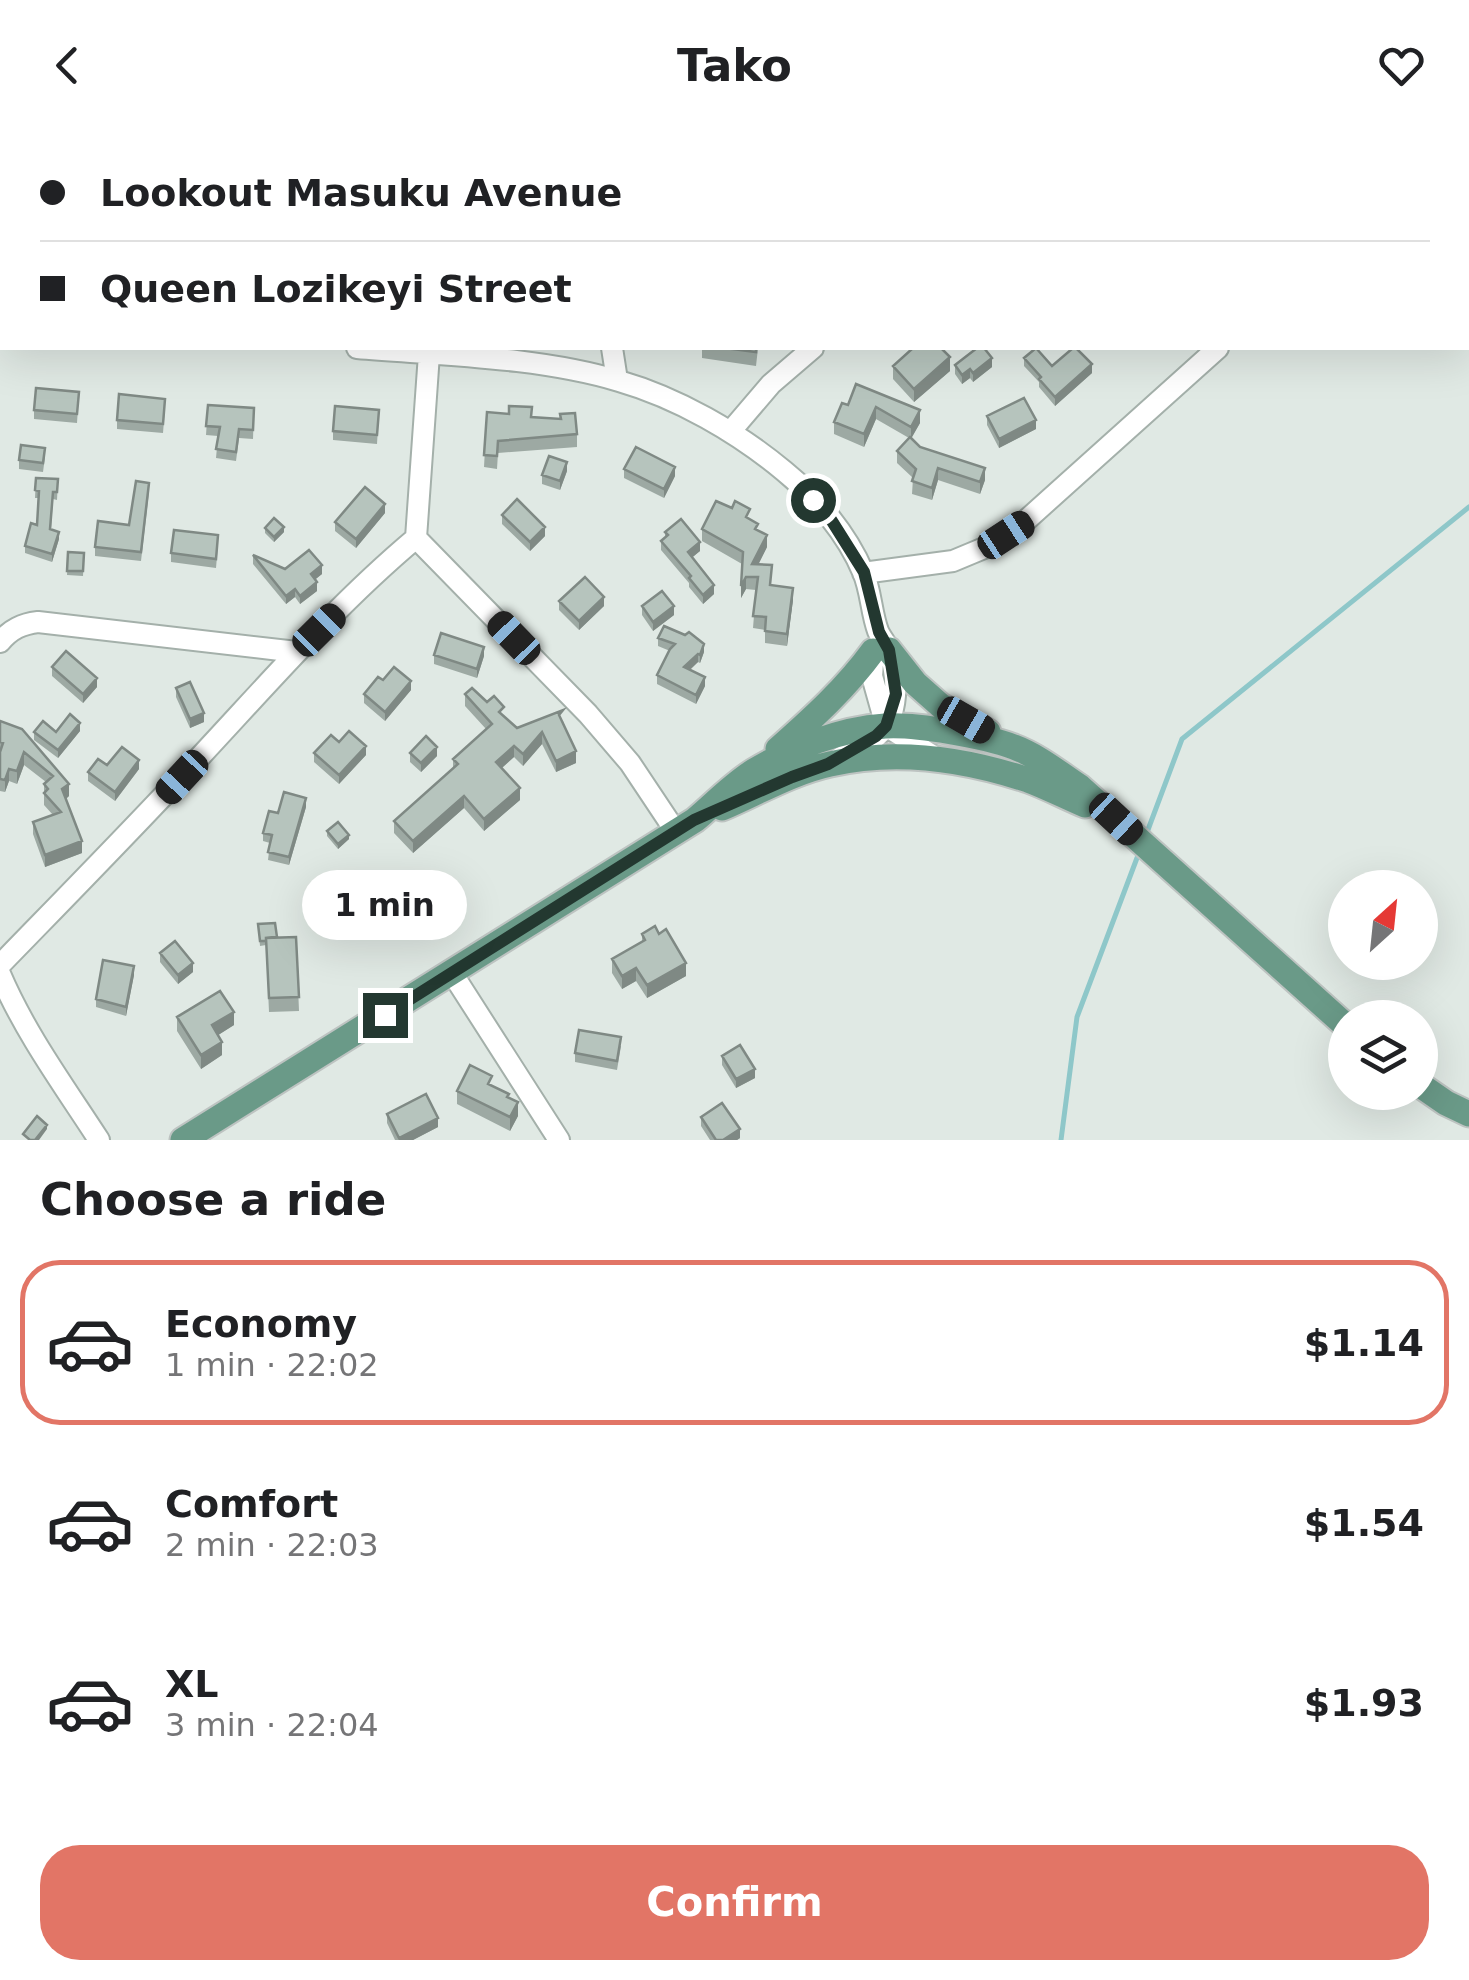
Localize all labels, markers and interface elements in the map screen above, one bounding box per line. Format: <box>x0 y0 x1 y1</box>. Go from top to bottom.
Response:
icon: back <box>40 38 95 93</box>
icon: heart <box>1374 38 1429 93</box>
text: Tako <box>677 39 792 92</box>
text: Lookout Masuku Avenue <box>100 171 622 215</box>
text: Queen Lozikeyi Street <box>100 267 572 311</box>
route start <box>791 478 836 523</box>
car <box>973 506 1039 564</box>
car <box>287 598 351 662</box>
car <box>482 606 546 670</box>
car <box>933 692 999 748</box>
car <box>151 745 213 809</box>
car <box>1084 788 1148 850</box>
callout: 1 min <box>302 870 468 940</box>
north arrow <box>1328 870 1438 980</box>
map controls <box>1328 870 1438 1110</box>
text: 1 min <box>334 886 435 924</box>
route end <box>363 993 408 1038</box>
button: layers <box>1328 1000 1438 1110</box>
text: Choose a ride <box>40 1173 386 1226</box>
icon: car <box>45 1298 135 1388</box>
text: Economy <box>165 1302 357 1346</box>
text: $1.14 <box>1304 1321 1424 1365</box>
text: 1 min · 22:02 <box>165 1346 379 1384</box>
icon: car <box>45 1478 135 1568</box>
text: Comfort <box>165 1482 338 1526</box>
text: $1.54 <box>1304 1501 1424 1545</box>
text: 2 min · 22:03 <box>165 1526 379 1564</box>
icon: car <box>45 1658 135 1748</box>
text: XL <box>165 1662 219 1706</box>
text: $1.93 <box>1304 1681 1424 1725</box>
text: 3 min · 22:04 <box>165 1706 379 1744</box>
button: Confirm <box>40 1845 1429 1960</box>

